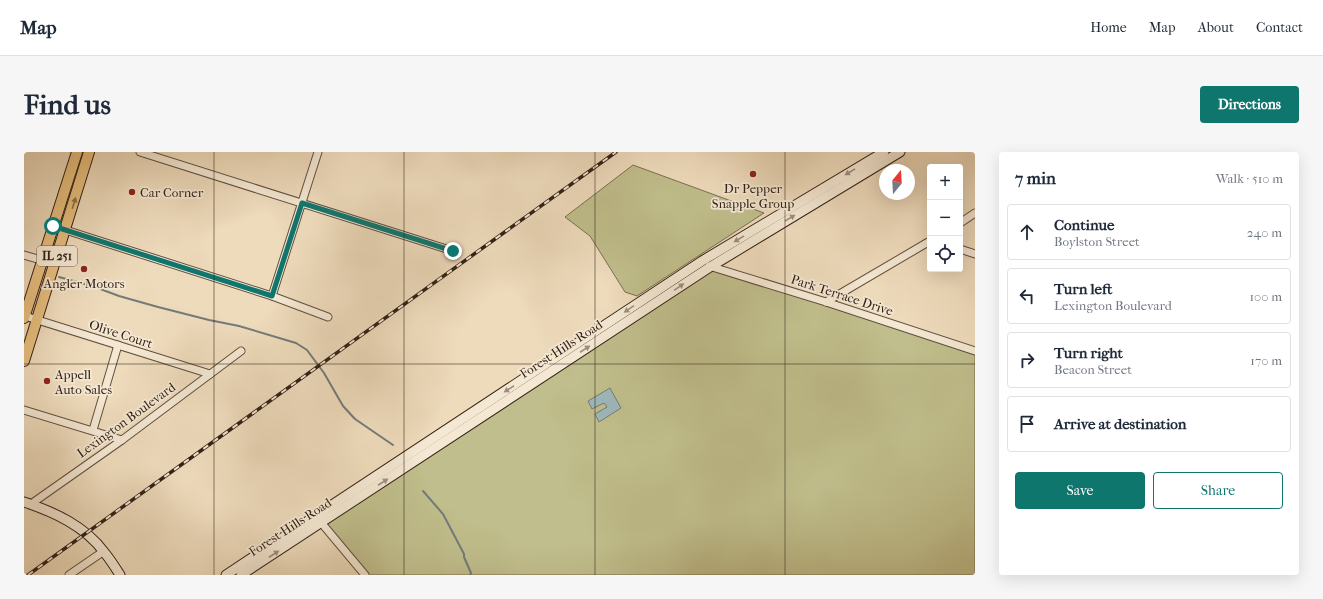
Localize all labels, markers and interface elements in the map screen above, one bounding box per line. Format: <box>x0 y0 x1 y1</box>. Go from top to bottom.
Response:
text: Map <box>20 17 56 39</box>
text: Home <box>1090 19 1127 36</box>
text: Map <box>1149 19 1176 36</box>
text: About <box>1198 19 1234 36</box>
text: Contact <box>1256 19 1303 36</box>
button: Directions <box>1200 86 1299 123</box>
text: Find us <box>24 88 111 121</box>
north arrow <box>879 164 915 200</box>
map controls <box>927 164 963 272</box>
button: + <box>927 164 963 200</box>
one-way arrow <box>845 168 855 176</box>
text: 7 min <box>1015 168 1056 188</box>
marker: Dr Pepper Snapple Group <box>748 169 758 179</box>
text: Walk · 510 m <box>1216 171 1283 186</box>
place label: Dr Pepper Snapple Group <box>712 181 794 211</box>
place label: Car Corner <box>140 185 204 200</box>
marker: Car Corner <box>127 187 137 197</box>
one-way arrow <box>71 197 77 209</box>
button: − <box>927 200 963 236</box>
one-way arrow <box>784 215 796 222</box>
text: Continue <box>1054 216 1114 234</box>
route start <box>44 217 62 235</box>
icon: ahead <box>1016 221 1038 243</box>
text: 240 m <box>1247 225 1282 240</box>
text: Boylston Street <box>1054 234 1140 249</box>
one-way arrow <box>734 235 744 243</box>
button: locate <box>927 236 963 272</box>
route end <box>444 242 462 260</box>
road number: IL 251 <box>37 246 77 266</box>
marker: Angler Motors <box>79 264 89 274</box>
street label: Park Terrace Drive <box>789 271 896 319</box>
place label: Angler Motors <box>43 276 125 291</box>
text: Turn left <box>1054 280 1112 298</box>
one-way arrow <box>674 283 684 291</box>
icon: left <box>1016 285 1038 307</box>
text: 100 m <box>1249 289 1282 304</box>
text: Lexington Boulevard <box>1054 298 1172 313</box>
one-way arrow <box>624 305 634 313</box>
street label: Forest Hills Road <box>517 316 606 381</box>
street label: Olive Court <box>87 317 155 351</box>
text: Turn right <box>1054 344 1123 362</box>
one-way arrow <box>579 346 591 353</box>
icon: right <box>1016 349 1038 371</box>
text: 170 m <box>1250 353 1282 368</box>
text: Beacon Street <box>1054 362 1132 377</box>
place label: Appell Auto Sales <box>54 367 112 397</box>
marker: Appell Auto Sales <box>42 376 52 386</box>
street label: Lexington Boulevard <box>74 379 179 461</box>
one-way arrow <box>504 385 514 393</box>
icon: arrive <box>1016 413 1038 435</box>
text: Arrive at destination <box>1054 415 1186 433</box>
button: Save <box>1015 472 1145 509</box>
button: Share <box>1153 472 1283 509</box>
one-way arrow <box>377 478 388 486</box>
street label: Forest Hills Road <box>246 494 335 559</box>
one-way arrow <box>268 550 280 557</box>

